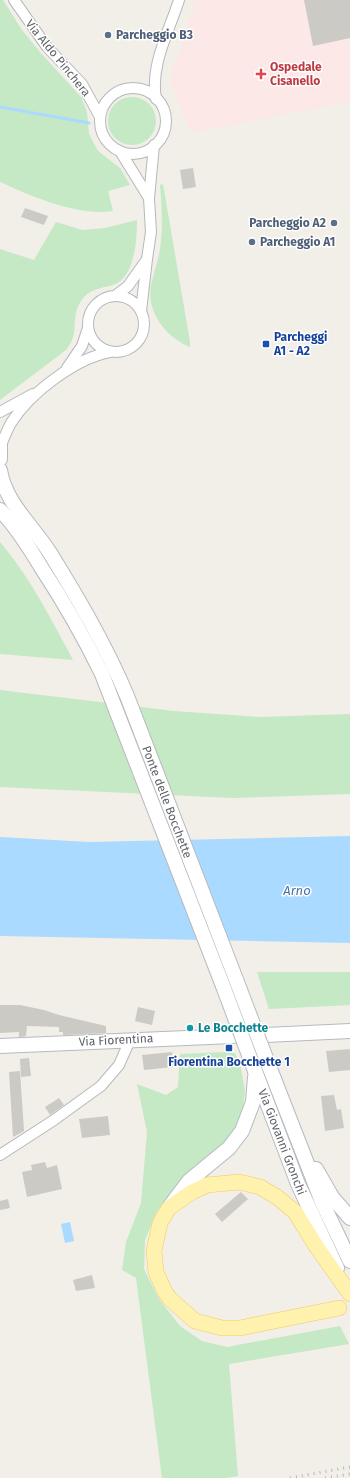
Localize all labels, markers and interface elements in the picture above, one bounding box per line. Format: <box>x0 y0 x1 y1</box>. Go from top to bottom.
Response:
street label: Via Aldo Pinchera <box>23 17 93 99</box>
place label: Parcheggio B3 <box>116 28 193 42</box>
marker: Parcheggio B3 <box>103 30 113 40</box>
place label: Ospedale Cisanello <box>270 60 322 88</box>
marker: Ospedale Cisanello <box>255 68 267 80</box>
place label: Parcheggio A2 <box>249 216 326 230</box>
marker: Parcheggio A2 <box>329 218 339 228</box>
place label: Parcheggio A1 <box>260 235 335 249</box>
marker: Parcheggio A1 <box>247 237 257 247</box>
place label: Parcheggi A1 - A2 <box>273 330 328 358</box>
marker: Parcheggi A1 - A2 <box>261 339 271 349</box>
street label: Ponte delle Bocchette <box>139 744 195 860</box>
water label: Arno <box>282 883 311 898</box>
place label: Le Bocchette <box>198 1021 269 1035</box>
marker: Le Bocchette <box>185 1023 195 1033</box>
street label: Via Fiorentina <box>78 1031 154 1049</box>
marker: Fiorentina Bocchette 1 <box>224 1043 234 1053</box>
place label: Fiorentina Bocchette 1 <box>168 1055 290 1069</box>
street label: Via Giovanni Gronchi <box>255 1087 309 1197</box>

